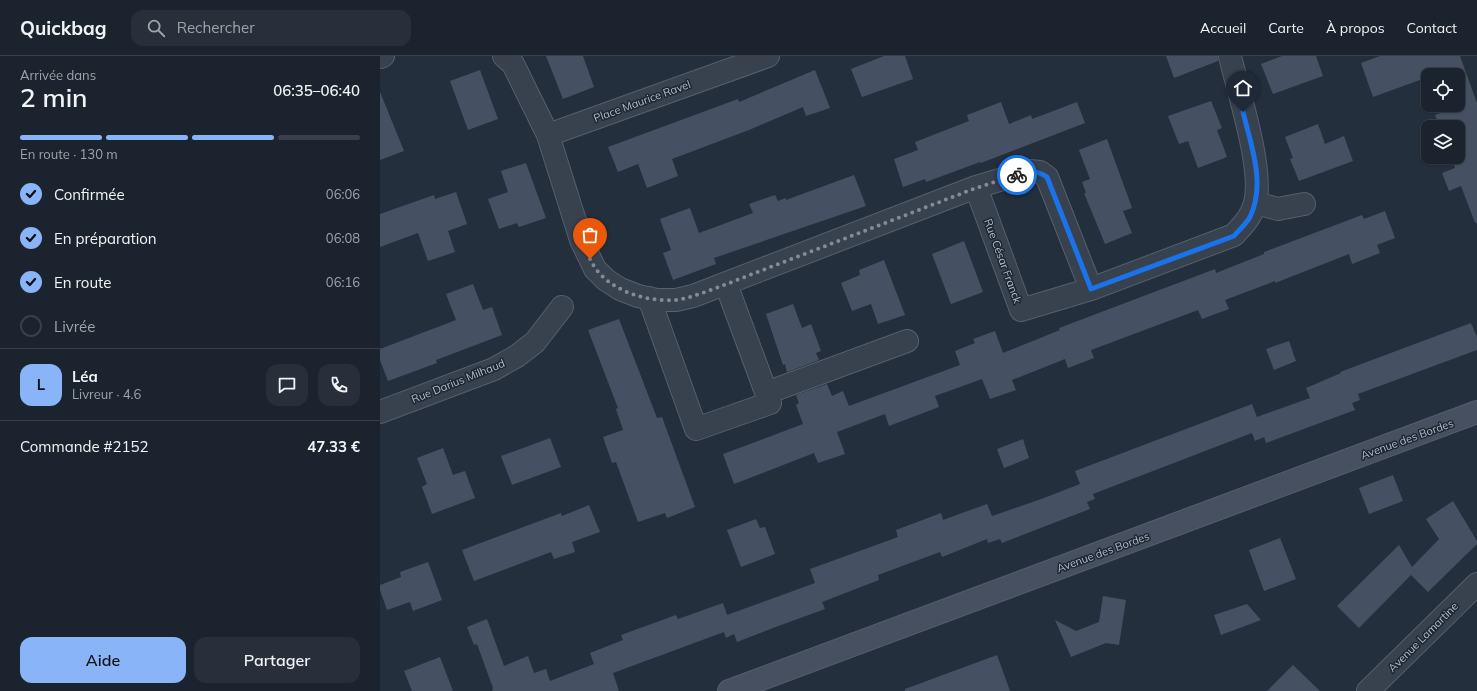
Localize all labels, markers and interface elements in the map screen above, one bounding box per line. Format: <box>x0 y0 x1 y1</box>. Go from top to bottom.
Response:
search box <box>131 10 411 46</box>
text: Quickbag <box>20 16 107 40</box>
icon: search <box>145 17 167 39</box>
text: Rechercher <box>177 18 255 37</box>
text: Accueil <box>1200 19 1246 37</box>
text: Carte <box>1268 19 1304 37</box>
text: À propos <box>1326 19 1385 37</box>
text: Contact <box>1407 19 1457 37</box>
text: Arrivée dans <box>20 67 96 83</box>
map controls <box>1421 68 1465 164</box>
button: locate <box>1421 68 1465 112</box>
pin <box>1226 71 1260 112</box>
street label: Place Maurice Ravel <box>592 77 692 125</box>
icon: home <box>1232 77 1254 99</box>
text: 2 min <box>20 81 88 114</box>
text: 06:35–06:40 <box>273 81 360 100</box>
button: layers <box>1421 120 1465 164</box>
text: En route · 130 m <box>20 146 118 162</box>
courier <box>997 155 1037 195</box>
icon: bike <box>1006 164 1028 186</box>
icon: check <box>20 183 42 205</box>
text: Confirmée <box>54 185 125 204</box>
text: 06:06 <box>326 186 360 202</box>
street label: Rue César Franck <box>981 217 1025 306</box>
pin <box>573 218 607 259</box>
icon: bag <box>579 224 601 246</box>
icon: check <box>20 227 42 249</box>
text: En préparation <box>54 229 157 248</box>
text: 06:08 <box>326 230 360 246</box>
icon: check <box>20 271 42 293</box>
text: En route <box>54 273 111 292</box>
text: 06:16 <box>326 274 360 290</box>
text: Livrée <box>54 317 95 336</box>
street label: Rue Darius Milhaud <box>409 356 507 406</box>
button: chat <box>266 364 308 406</box>
button: phone <box>318 364 360 406</box>
text: Léa <box>72 367 98 386</box>
text: L <box>37 375 45 394</box>
text: Livreur · 4.6 <box>72 386 141 402</box>
street label: Avenue des Bordes <box>1359 416 1455 462</box>
text: Commande #2152 <box>20 437 149 456</box>
text: 47.33 € <box>307 437 360 456</box>
street label: Avenue des Bordes <box>1055 529 1151 575</box>
street label: Avenue Lamartine <box>1385 599 1461 675</box>
button: Aide <box>20 637 186 683</box>
button: Partager <box>194 637 360 683</box>

